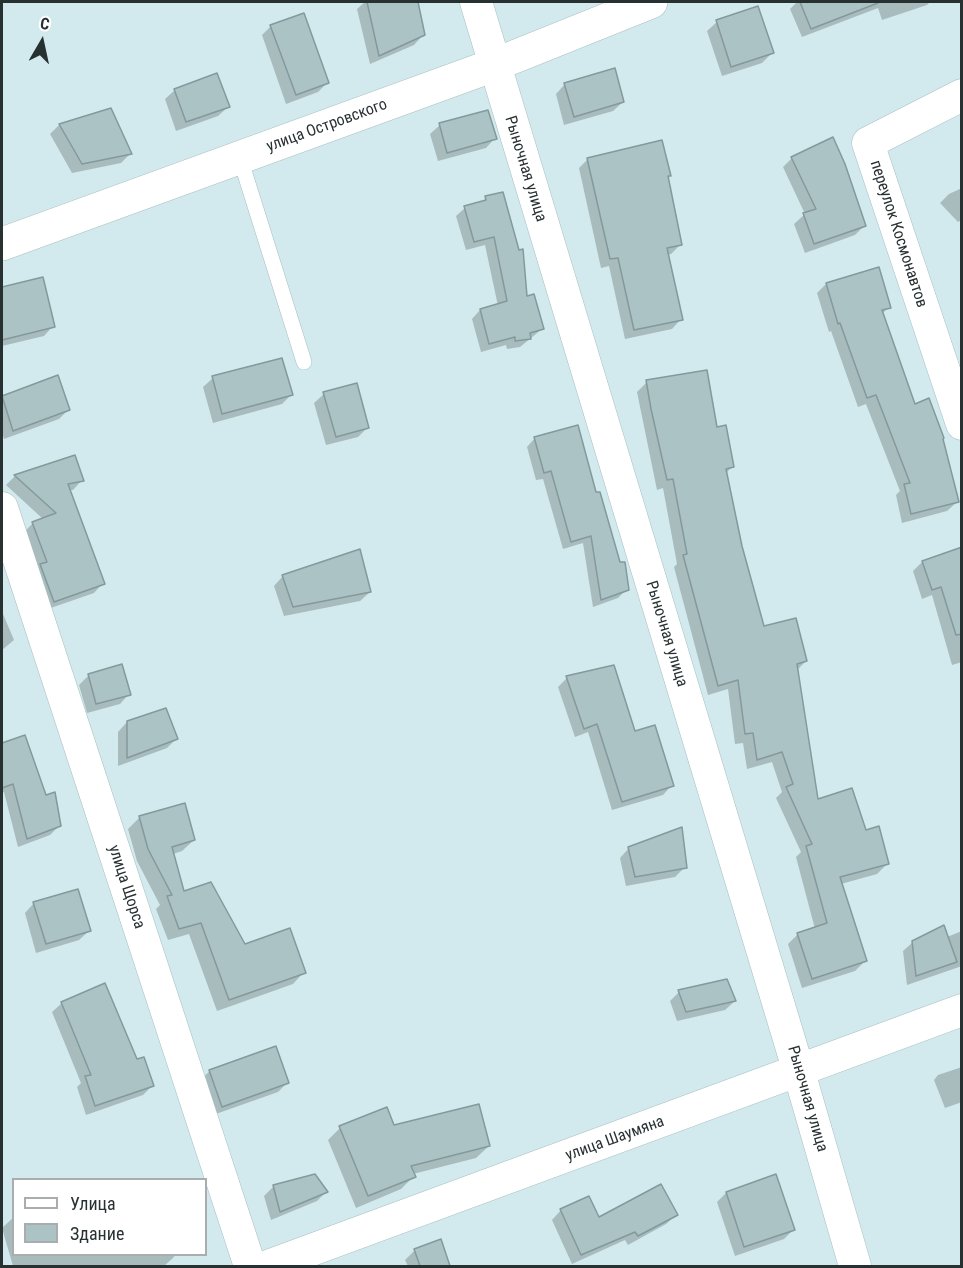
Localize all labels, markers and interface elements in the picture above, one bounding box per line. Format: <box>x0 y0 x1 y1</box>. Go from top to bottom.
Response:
north arrow <box>12 12 72 72</box>
text: С <box>39 14 51 34</box>
street label: улица Островского <box>264 95 390 157</box>
street label: Рыночная улица <box>500 114 550 224</box>
street label: переулок Космонавтов <box>865 158 931 310</box>
street label: Рыночная улица <box>641 579 691 689</box>
street label: улица Щорса <box>103 843 149 931</box>
street label: Рыночная улица <box>783 1044 831 1154</box>
street label: улица Шаумяна <box>563 1112 667 1166</box>
legend <box>12 1178 207 1256</box>
text: Улица <box>70 1193 116 1214</box>
text: Здание <box>70 1223 124 1244</box>

